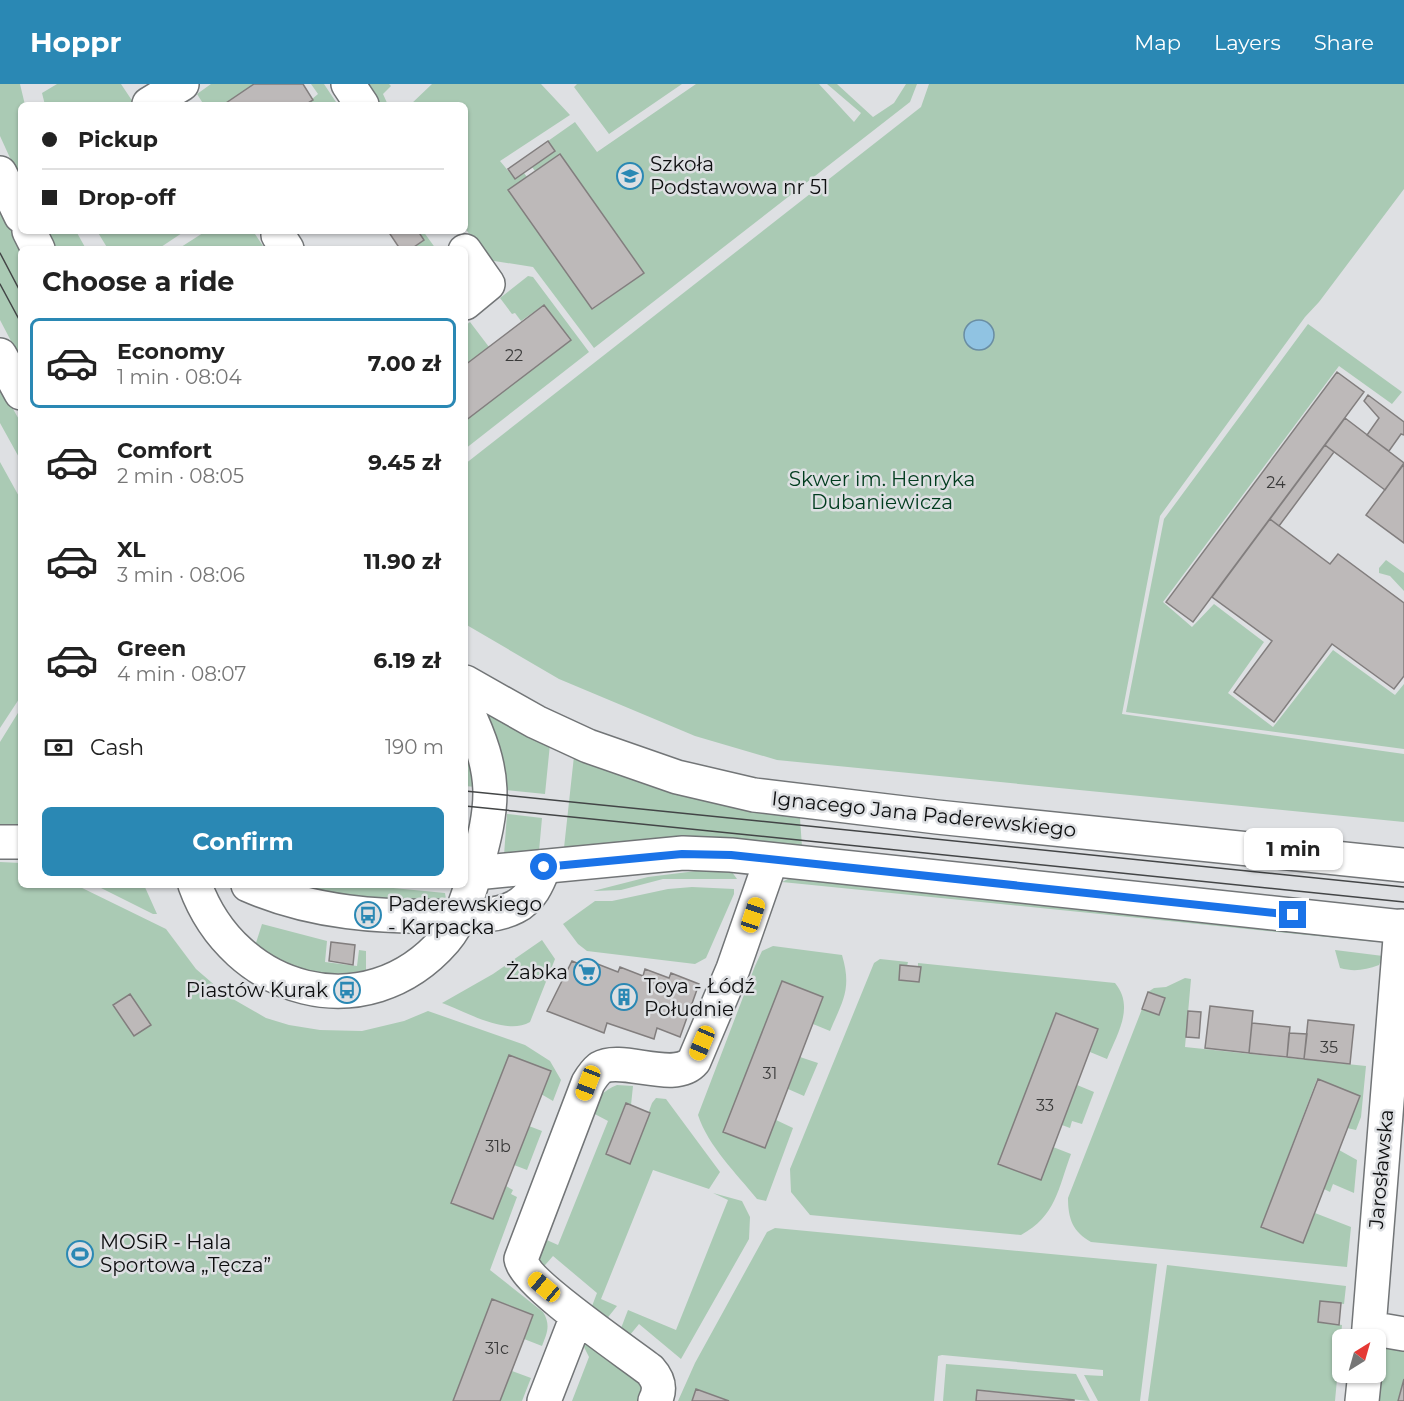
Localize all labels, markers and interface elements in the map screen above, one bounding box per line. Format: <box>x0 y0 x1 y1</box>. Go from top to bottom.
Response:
text: Hoppr <box>30 25 122 59</box>
text: Map <box>1134 30 1181 55</box>
text: Layers <box>1214 30 1281 55</box>
text: Share <box>1314 30 1374 55</box>
text: Pickup <box>78 126 158 153</box>
place label: Szkoła Podstawowa nr 51 <box>650 152 828 199</box>
school or university icon: Szkoła Podstawowa nr 51 <box>615 161 645 191</box>
text: Drop-off <box>78 184 176 211</box>
text: Choose a ride <box>42 265 234 298</box>
icon: car <box>45 336 99 390</box>
text: Economy <box>117 338 225 365</box>
house number: 22 <box>505 346 523 365</box>
text: 7.00 zł <box>368 350 441 377</box>
text: 1 min · 08:04 <box>117 365 242 389</box>
icon: car <box>45 435 99 489</box>
text: Comfort <box>117 437 212 464</box>
text: 9.45 zł <box>368 449 441 476</box>
text: 2 min · 08:05 <box>117 464 244 488</box>
park label: Skwer im. Henryka Dubaniewicza <box>789 467 975 514</box>
house number: 24 <box>1266 473 1286 492</box>
icon: car <box>45 534 99 588</box>
text: XL <box>117 536 146 563</box>
text: 11.90 zł <box>364 548 441 575</box>
text: 3 min · 08:06 <box>117 563 245 587</box>
icon: car <box>45 633 99 687</box>
text: Green <box>117 635 186 662</box>
text: 6.19 zł <box>373 647 441 674</box>
text: 4 min · 08:07 <box>117 662 246 686</box>
icon: cash <box>42 731 75 764</box>
text: Cash <box>90 734 144 761</box>
text: 190 m <box>385 735 444 759</box>
street label: Ignacego Jana Paderewskiego <box>771 786 1077 842</box>
button: Confirm <box>42 807 444 876</box>
callout: 1 min <box>1244 828 1342 870</box>
text: 1 min <box>1266 837 1321 861</box>
route start <box>530 853 557 880</box>
place label: Paderewskiego - Karpacka <box>388 892 542 939</box>
car <box>739 895 767 935</box>
bus stop icon: Paderewskiego - Karpacka <box>353 900 383 930</box>
route end <box>1279 901 1306 928</box>
supermarket icon: Żabka <box>572 957 602 987</box>
place label: Żabka <box>506 960 568 984</box>
place label: Toya - Łódź Południe <box>644 974 755 1021</box>
bus stop icon: Piastów Kurak <box>332 975 362 1005</box>
place label: Piastów Kurak <box>186 978 328 1002</box>
building icon: Toya - Łódź Południe <box>609 982 639 1012</box>
car <box>687 1023 717 1063</box>
house number: 35 <box>1320 1038 1338 1057</box>
car <box>573 1063 603 1103</box>
house number: 31 <box>763 1064 777 1083</box>
house number: 33 <box>1036 1096 1054 1115</box>
street label: Jarosławska <box>1364 1108 1398 1231</box>
house number: 31b <box>485 1137 511 1156</box>
place label: MOSiR - Hala Sportowa „Tęcza” <box>100 1230 271 1277</box>
sports icon: MOSiR - Hala Sportowa „Tęcza” <box>65 1239 95 1269</box>
car <box>524 1269 564 1305</box>
north arrow <box>1332 1329 1386 1383</box>
map controls <box>1332 1329 1386 1383</box>
house number: 31c <box>485 1339 509 1358</box>

